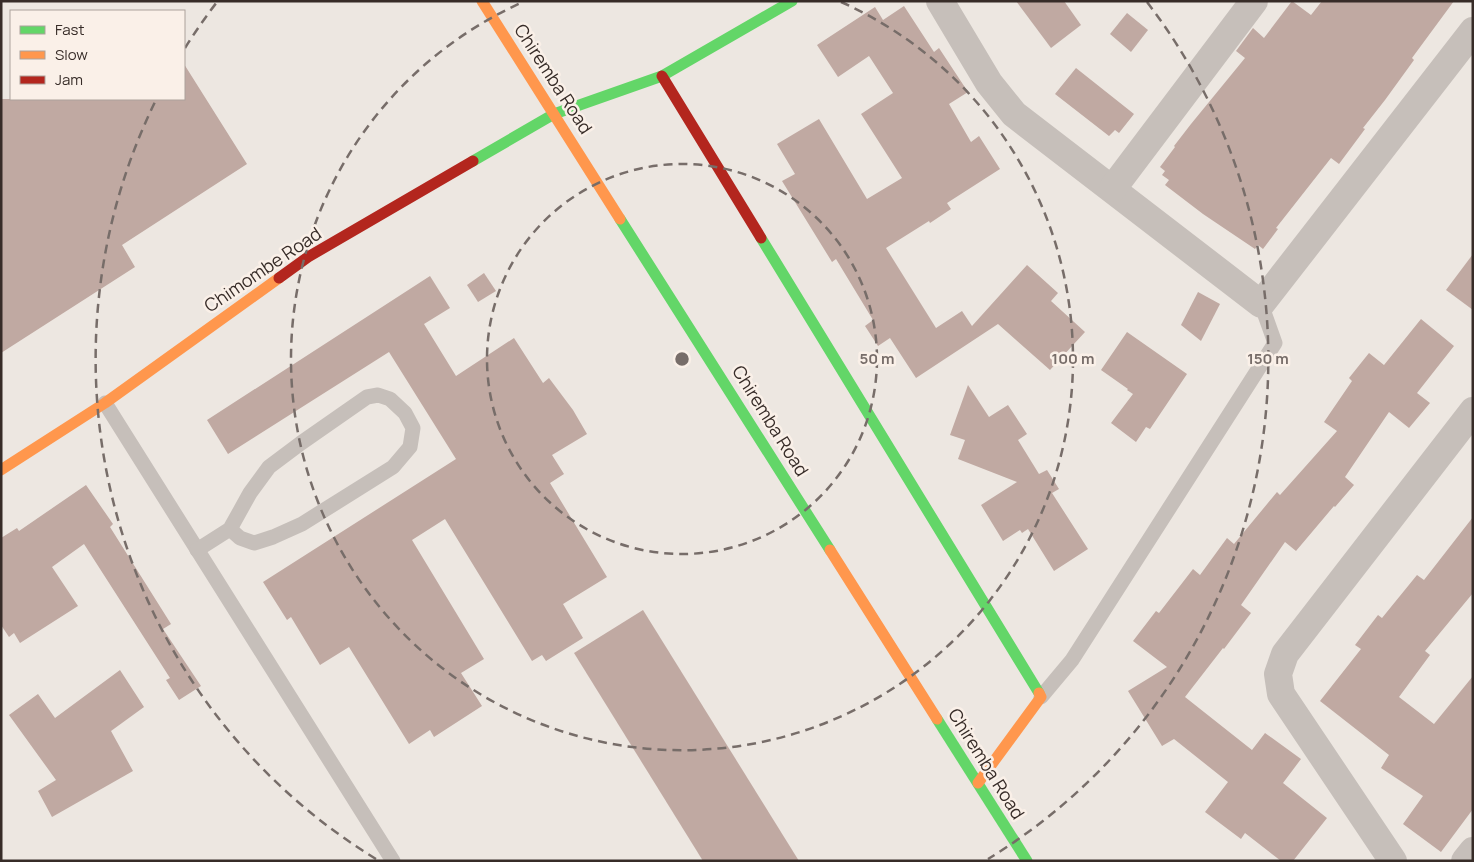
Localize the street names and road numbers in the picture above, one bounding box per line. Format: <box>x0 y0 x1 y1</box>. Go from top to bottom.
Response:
street label: Chiremba Road <box>509 19 598 138</box>
street label: Chimombe Road <box>199 221 326 317</box>
street label: Chiremba Road <box>727 360 815 480</box>
street label: Chiremba Road <box>943 703 1031 823</box>

